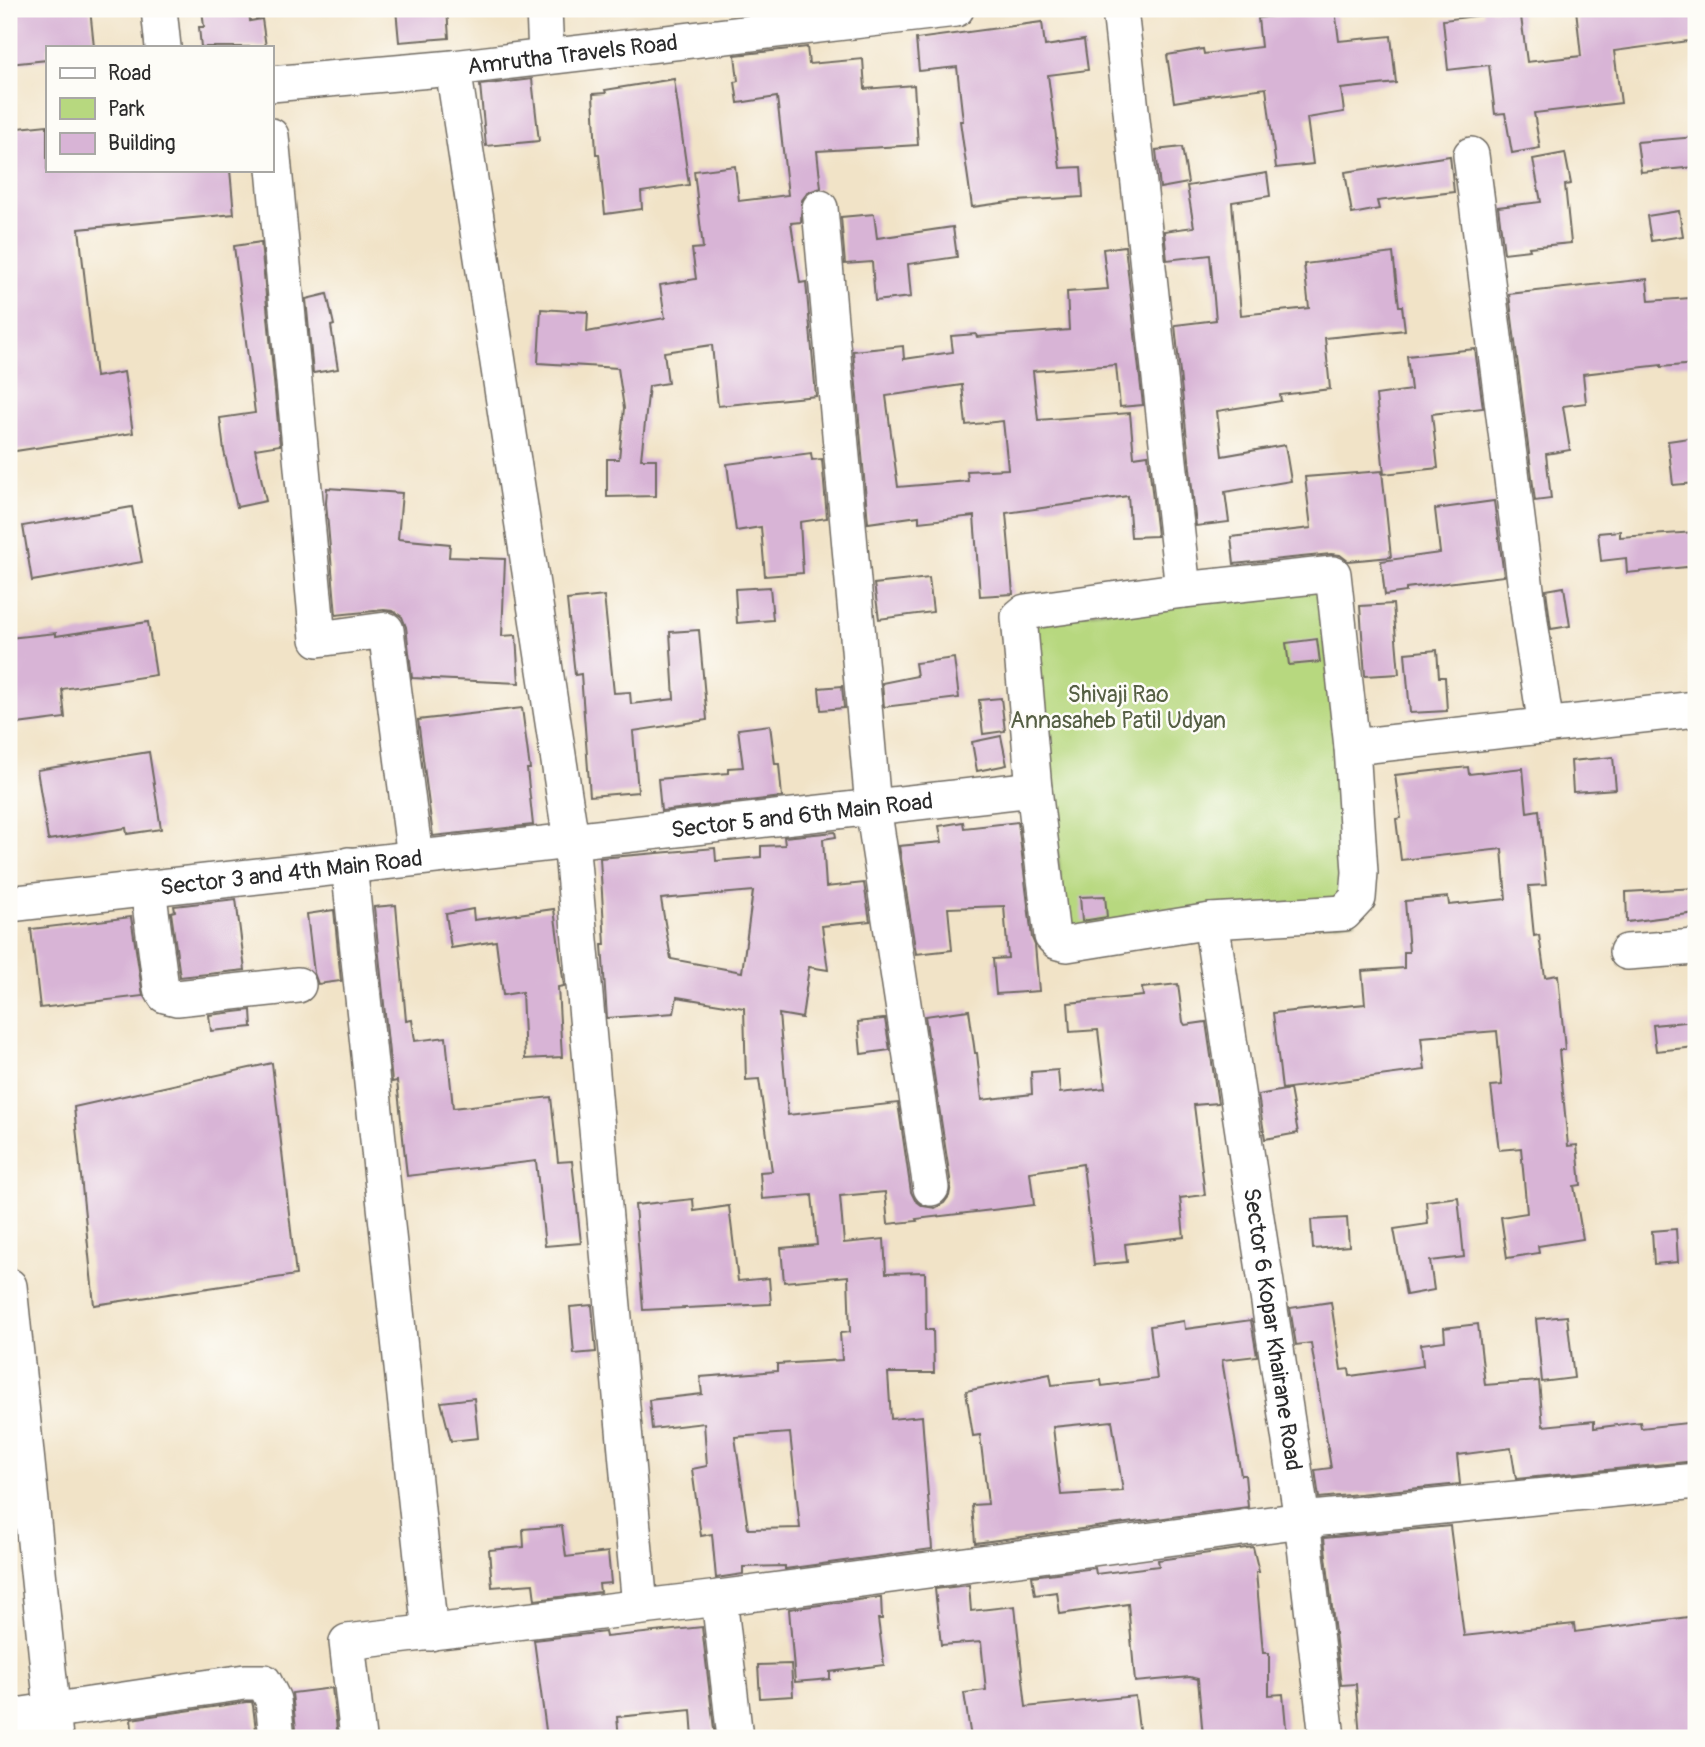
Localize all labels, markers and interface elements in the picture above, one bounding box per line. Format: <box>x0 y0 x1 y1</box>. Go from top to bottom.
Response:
street label: Amrutha Travels Road <box>466 28 679 81</box>
legend <box>46 46 273 172</box>
text: Road <box>108 60 152 87</box>
text: Park <box>108 96 145 123</box>
text: Building <box>108 130 175 157</box>
park label: Shivaji Rao Annasaheb Patil Udyan <box>1010 680 1226 735</box>
street label: Sector 5 and 6th Main Road <box>670 786 935 845</box>
street label: Sector 3 and 4th Main Road <box>159 844 424 902</box>
street label: Sector 6 Kopar Khairane Road <box>1237 1186 1308 1473</box>

